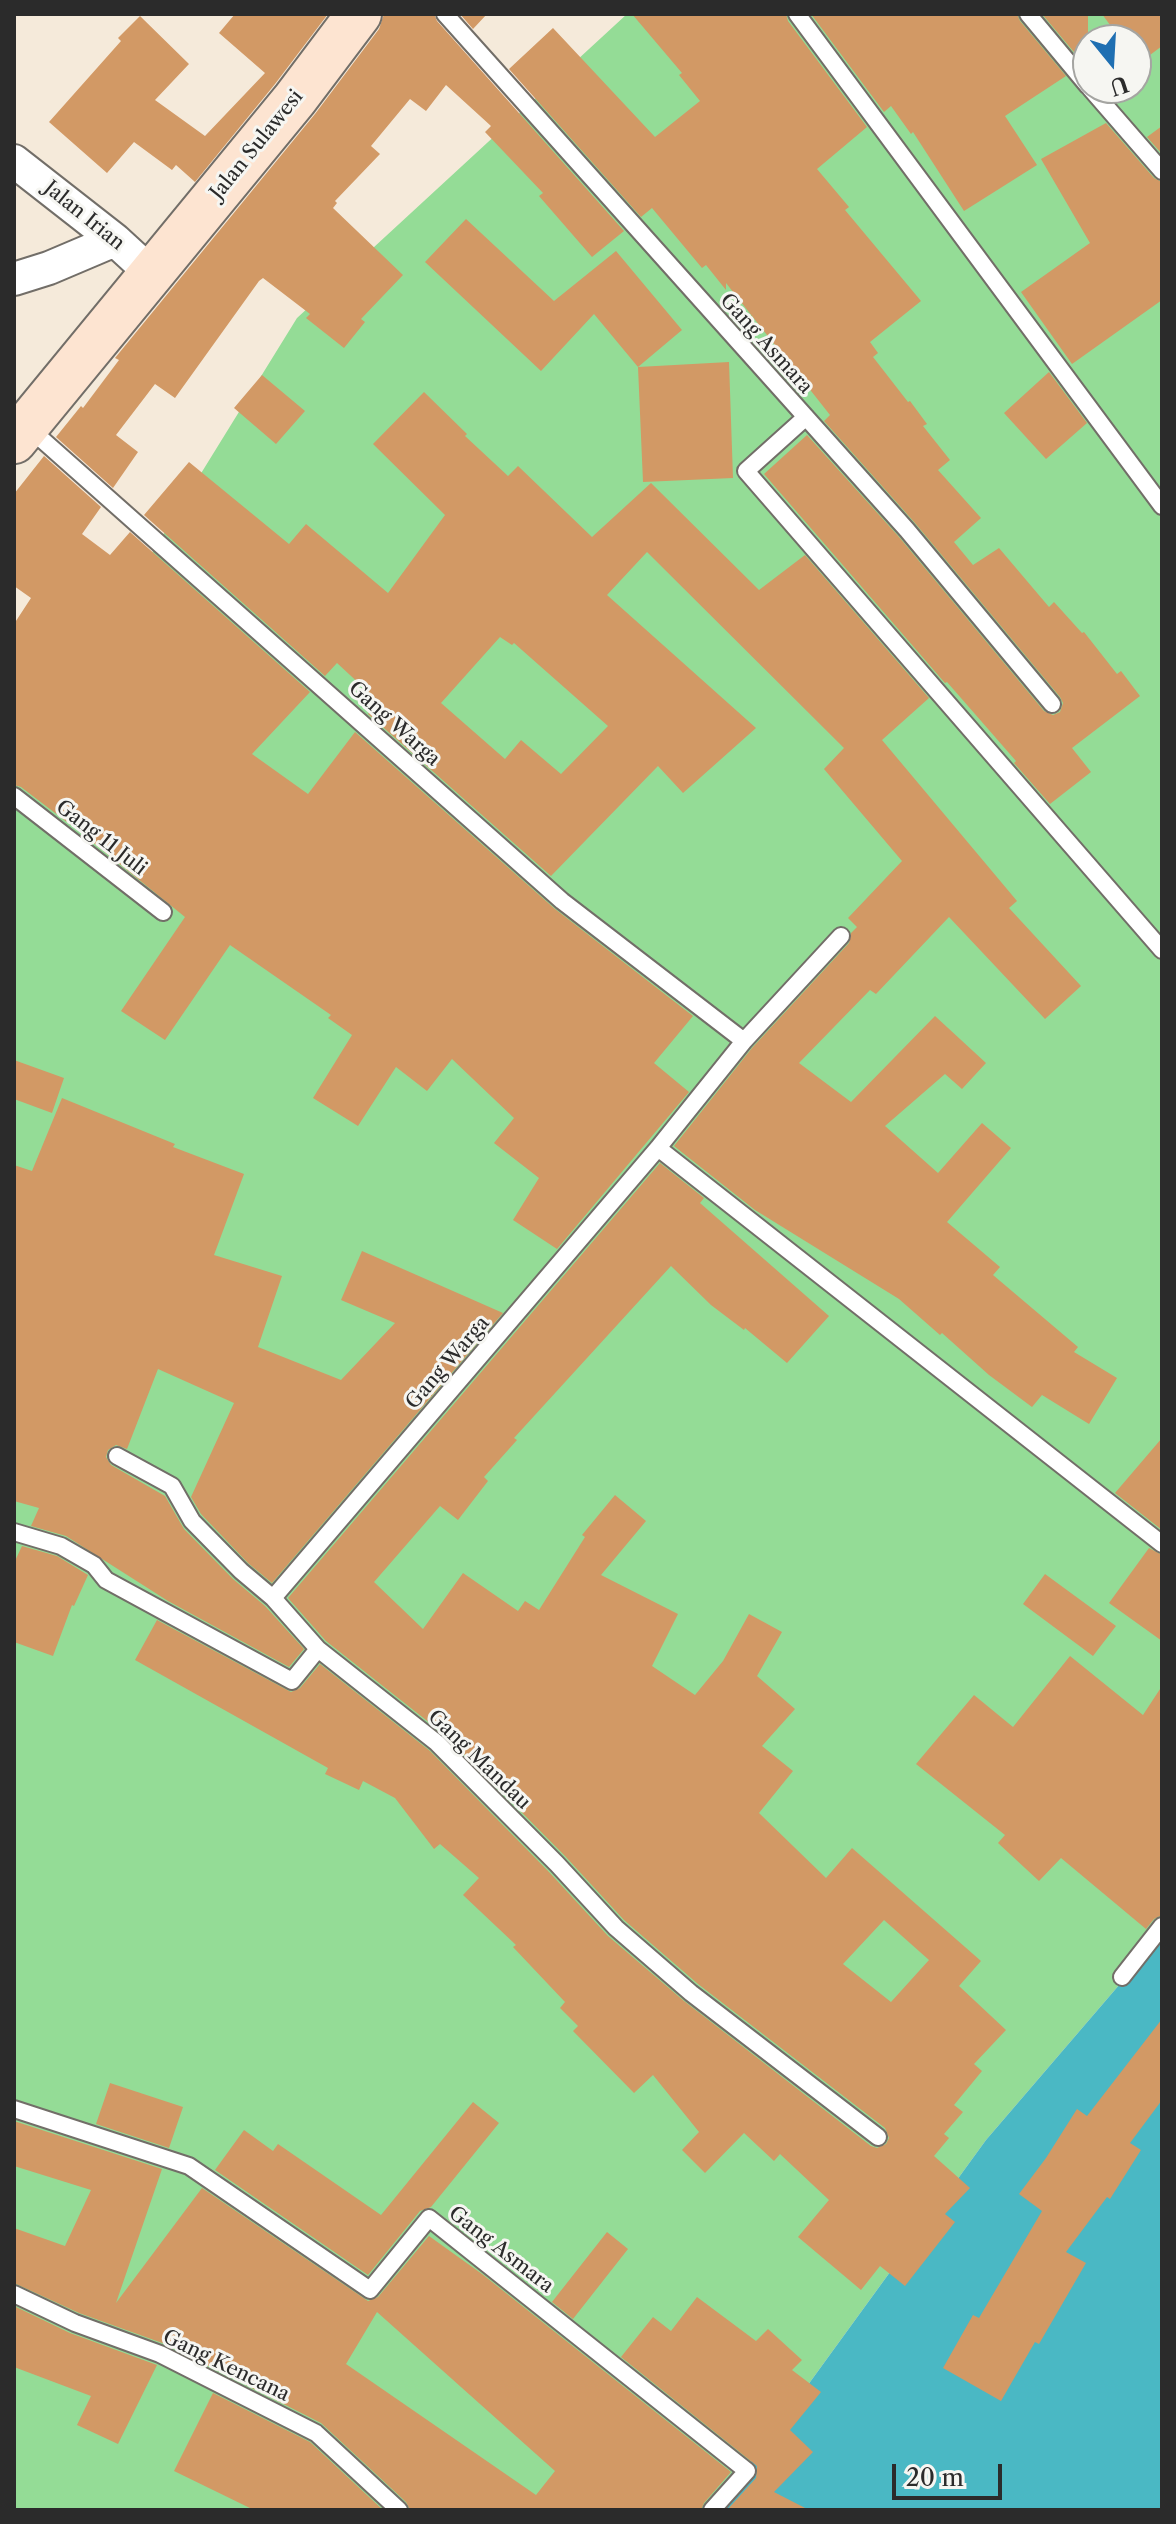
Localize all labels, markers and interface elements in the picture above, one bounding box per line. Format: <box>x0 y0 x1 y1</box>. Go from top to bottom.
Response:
north arrow <box>1072 24 1152 104</box>
text: U <box>1106 70 1132 101</box>
street label: Jalan Sulawesi <box>206 85 308 205</box>
street label: Jalan Irian <box>39 176 129 256</box>
street label: Gang Asmara <box>715 289 817 399</box>
street label: Gang Warga <box>343 677 445 771</box>
street label: Gang 11 Juli <box>51 795 151 881</box>
street label: Gang Warga <box>401 1312 495 1414</box>
street label: Gang Mandau <box>423 1705 535 1815</box>
street label: Gang Asmara <box>444 2202 558 2298</box>
street label: Gang Kencana <box>159 2325 293 2407</box>
scale bar <box>896 2448 1006 2498</box>
text: 20 m <box>906 2463 964 2492</box>

